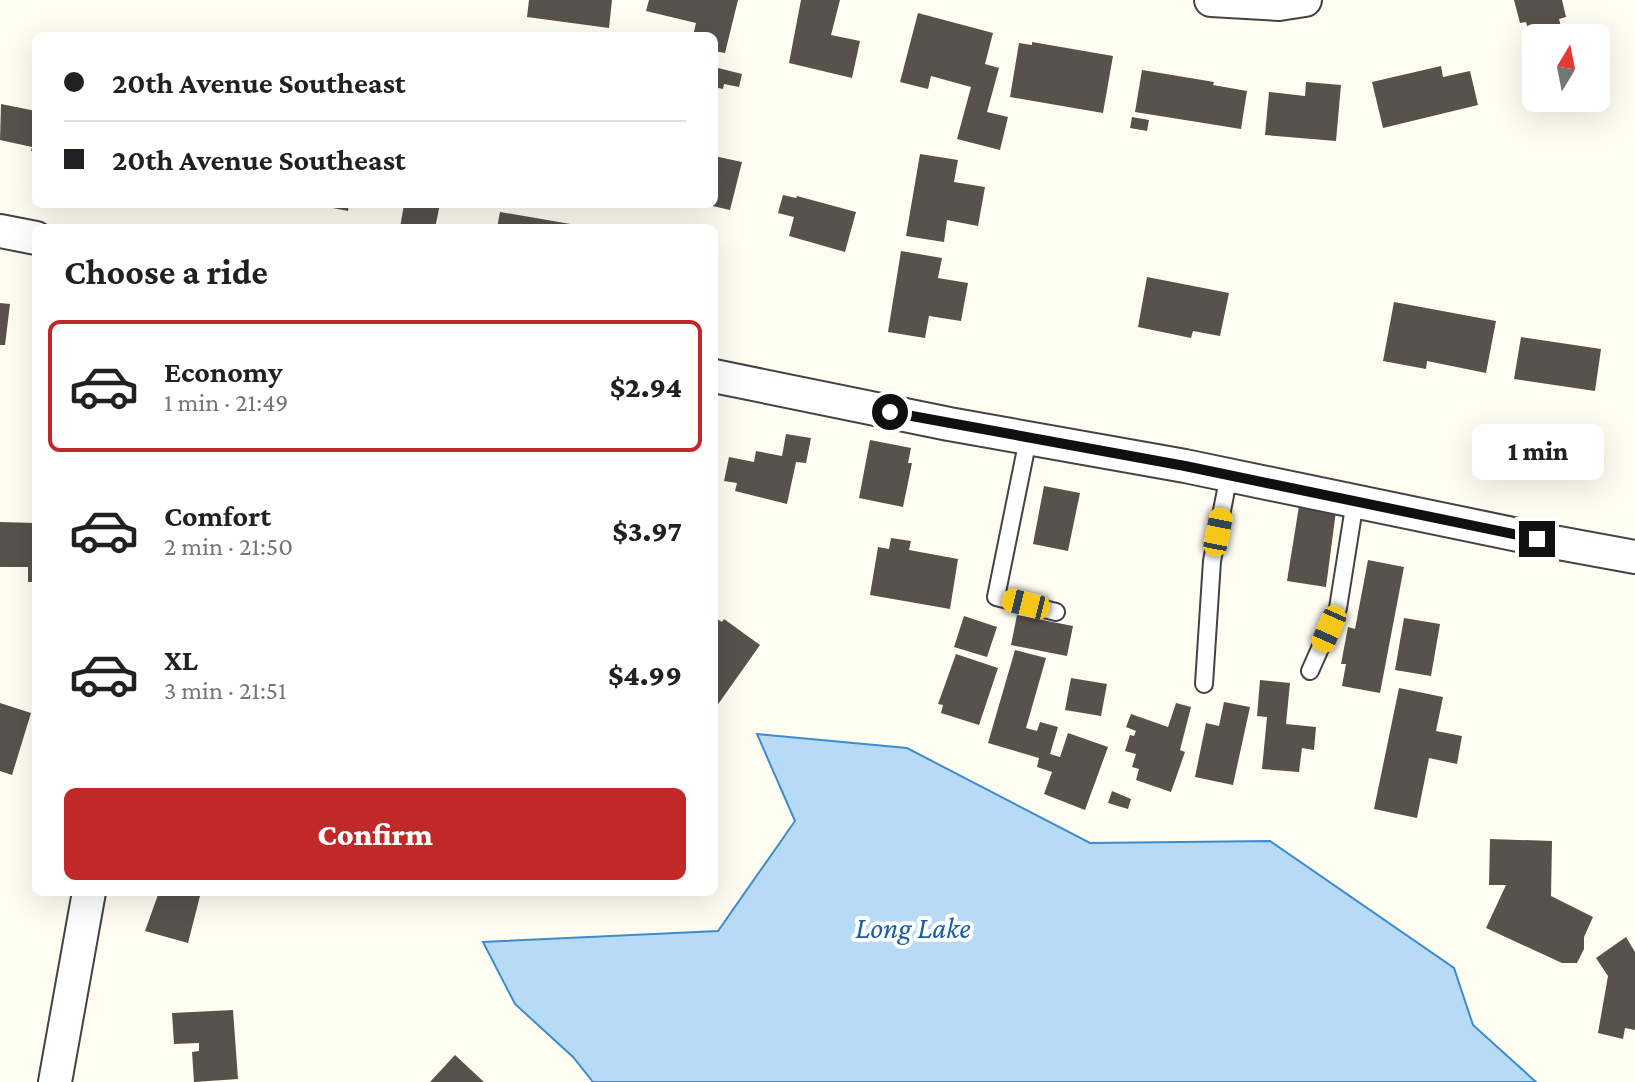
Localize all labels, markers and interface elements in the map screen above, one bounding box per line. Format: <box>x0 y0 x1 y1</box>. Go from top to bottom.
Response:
north arrow <box>1522 24 1610 112</box>
map controls <box>1522 24 1610 112</box>
text: 20th Avenue Southeast <box>112 66 406 99</box>
text: 20th Avenue Southeast <box>112 143 406 176</box>
text: Choose a ride <box>64 252 268 292</box>
icon: car <box>68 350 140 422</box>
text: Economy <box>164 355 283 388</box>
text: $2.94 <box>610 370 682 403</box>
text: 1 min · 21:49 <box>164 388 288 417</box>
route start <box>872 394 908 430</box>
callout: 1 min <box>1471 423 1603 479</box>
text: 1 min <box>1508 437 1568 466</box>
icon: car <box>68 494 140 566</box>
text: Comfort <box>164 499 271 532</box>
car <box>1202 506 1234 558</box>
text: $3.97 <box>612 514 682 547</box>
route end <box>1519 521 1555 557</box>
text: 2 min · 21:50 <box>164 532 293 561</box>
car <box>1000 587 1052 621</box>
car <box>1308 602 1350 656</box>
icon: car <box>68 638 140 710</box>
text: XL <box>164 643 198 676</box>
text: $4.99 <box>608 658 682 691</box>
text: 3 min · 21:51 <box>164 676 287 705</box>
button: Confirm <box>64 788 686 880</box>
water label: Long Lake <box>855 911 971 945</box>

